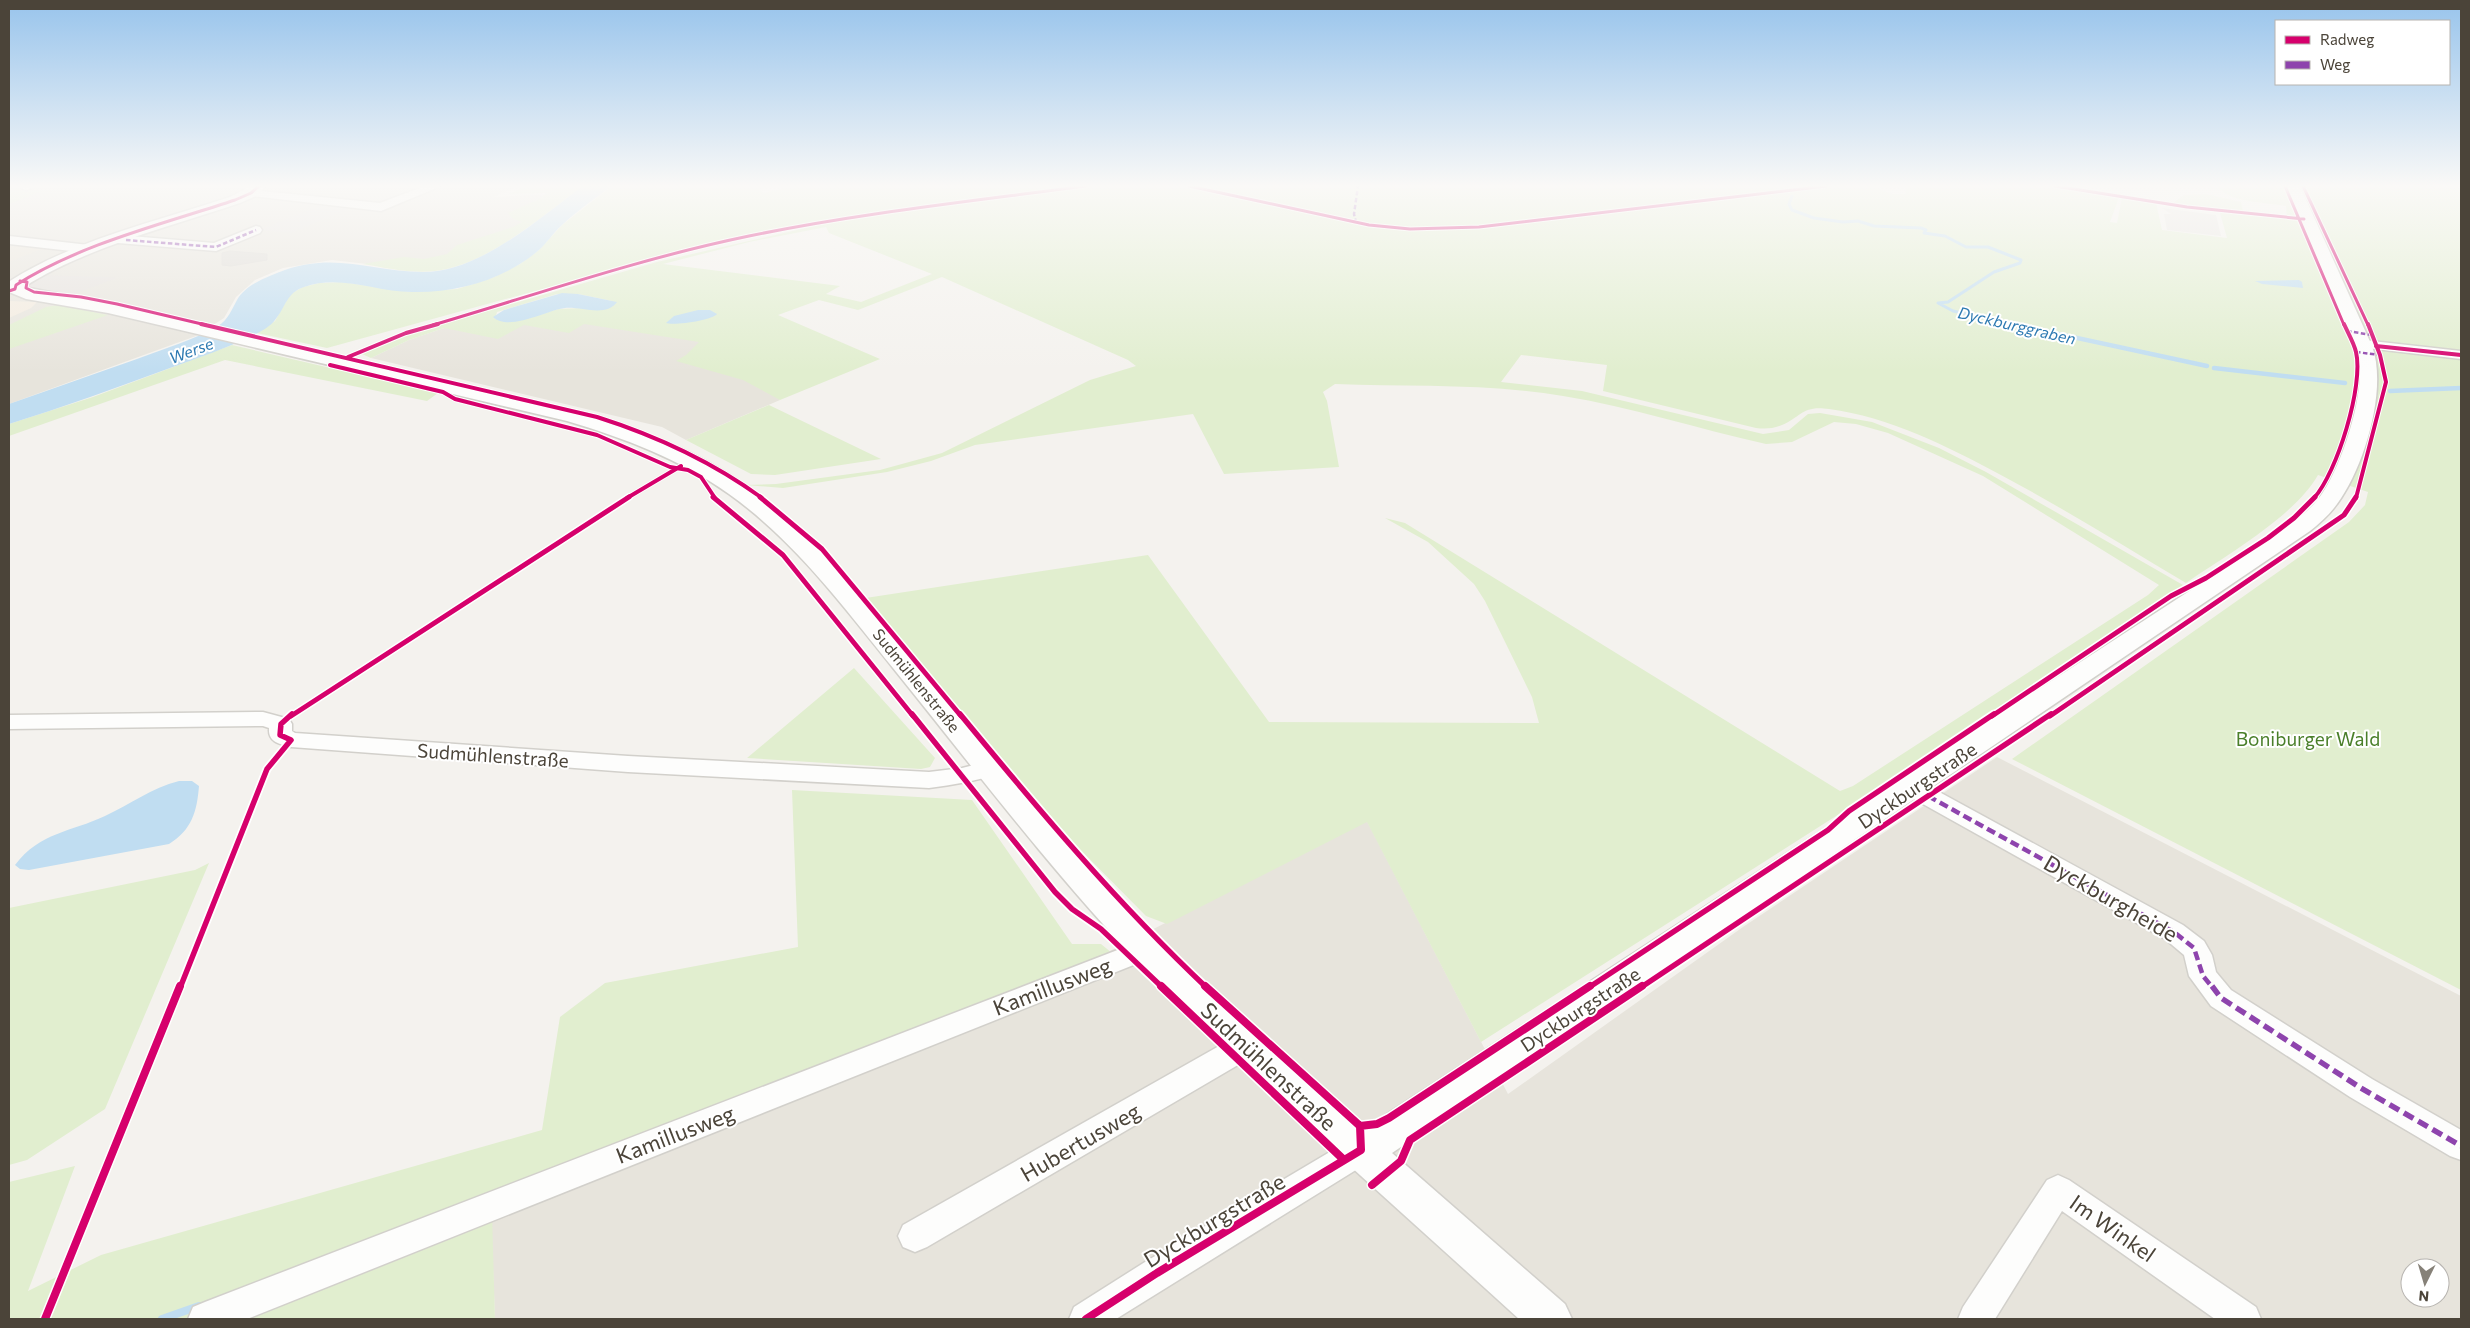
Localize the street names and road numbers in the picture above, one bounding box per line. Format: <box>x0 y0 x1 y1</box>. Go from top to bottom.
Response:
street label: Sudmühlenstraße <box>869 624 965 736</box>
street label: Dyckburgstraße <box>1853 737 1981 833</box>
street label: Sudmühlenstraße <box>416 738 570 772</box>
street label: Dyckburgheide <box>2039 849 2183 947</box>
street label: Kamillusweg <box>989 951 1115 1021</box>
street label: Dyckburgstraße <box>1516 962 1644 1056</box>
street label: Sudmühlenstraße <box>1196 996 1342 1136</box>
street label: Hubertusweg <box>1015 1097 1145 1187</box>
street label: Kamillusweg <box>612 1099 738 1169</box>
street label: Dyckburgstraße <box>1138 1167 1290 1273</box>
street label: Im Winkel <box>2065 1189 2161 1267</box>

